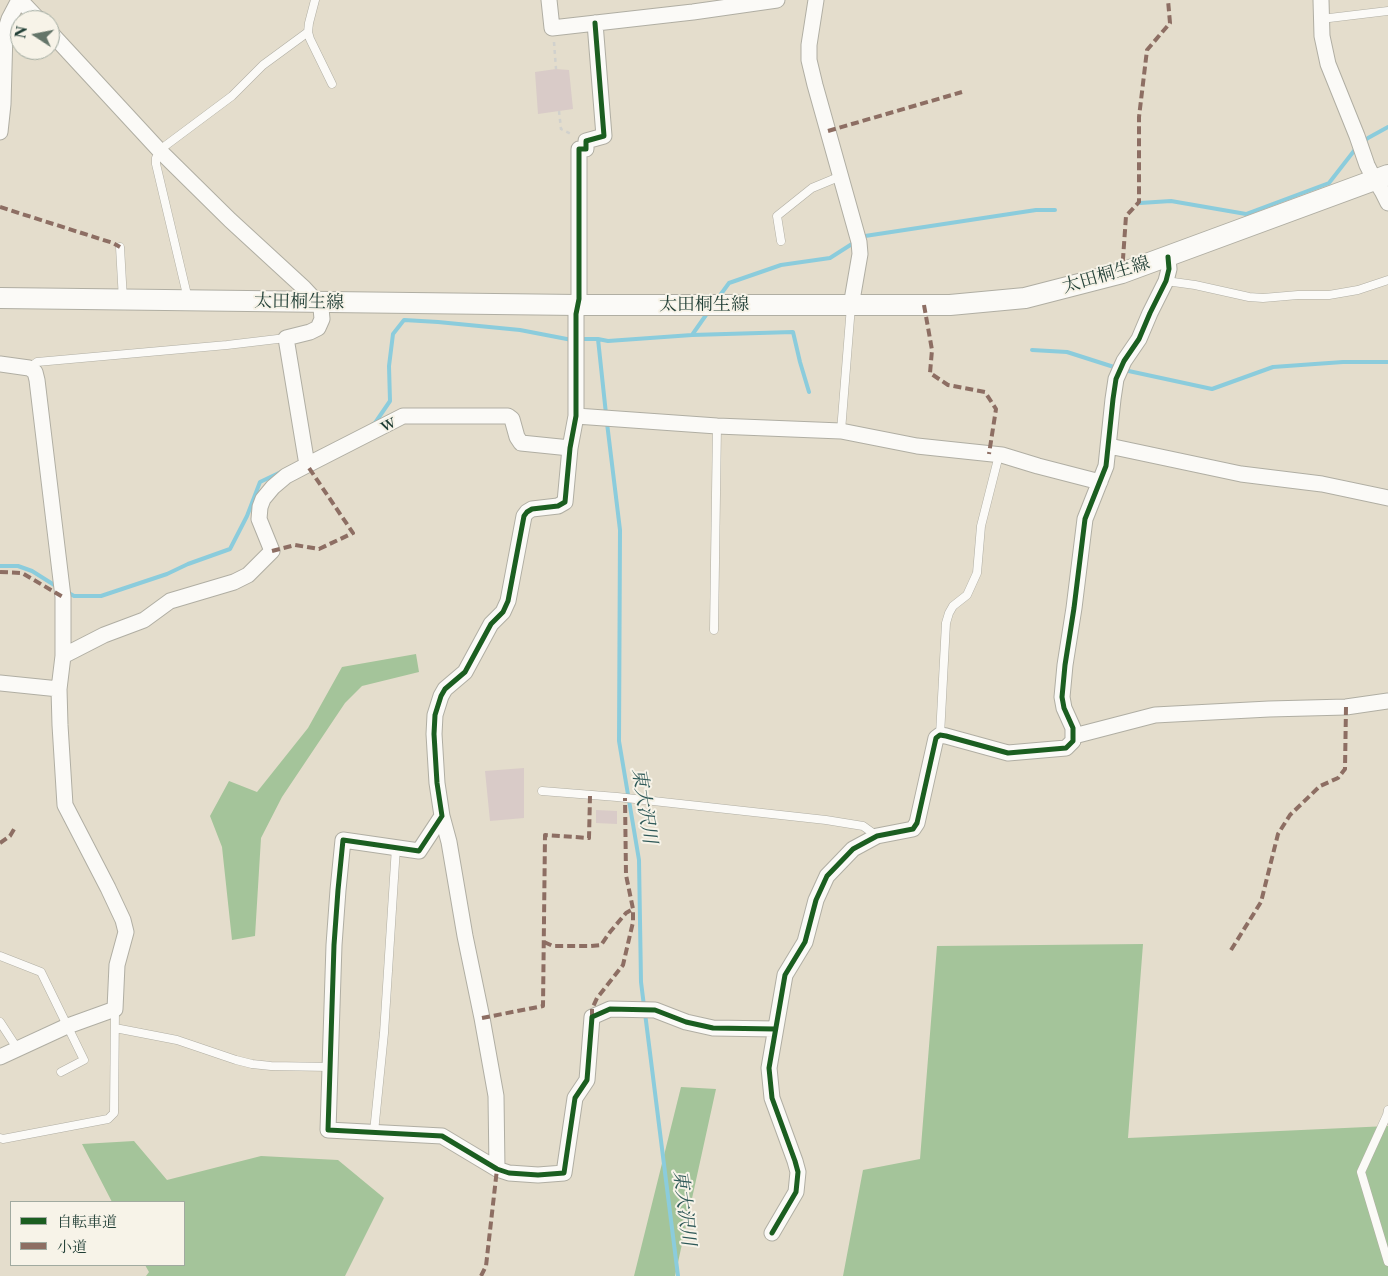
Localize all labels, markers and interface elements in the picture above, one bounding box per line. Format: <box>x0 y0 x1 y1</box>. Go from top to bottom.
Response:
north arrow <box>10 10 60 60</box>
text: N <box>11 25 31 40</box>
street label: 太田桐生線 <box>1060 252 1152 298</box>
street label: 太田桐生線 <box>254 290 344 314</box>
street label: 太田桐生線 <box>659 294 749 316</box>
street label: w <box>376 411 400 437</box>
water label: 東大沢川 <box>627 767 661 845</box>
water label: 東大沢川 <box>668 1169 700 1247</box>
legend <box>10 1201 185 1266</box>
text: 自転車道 <box>57 1212 117 1231</box>
text: 小道 <box>57 1237 87 1256</box>

